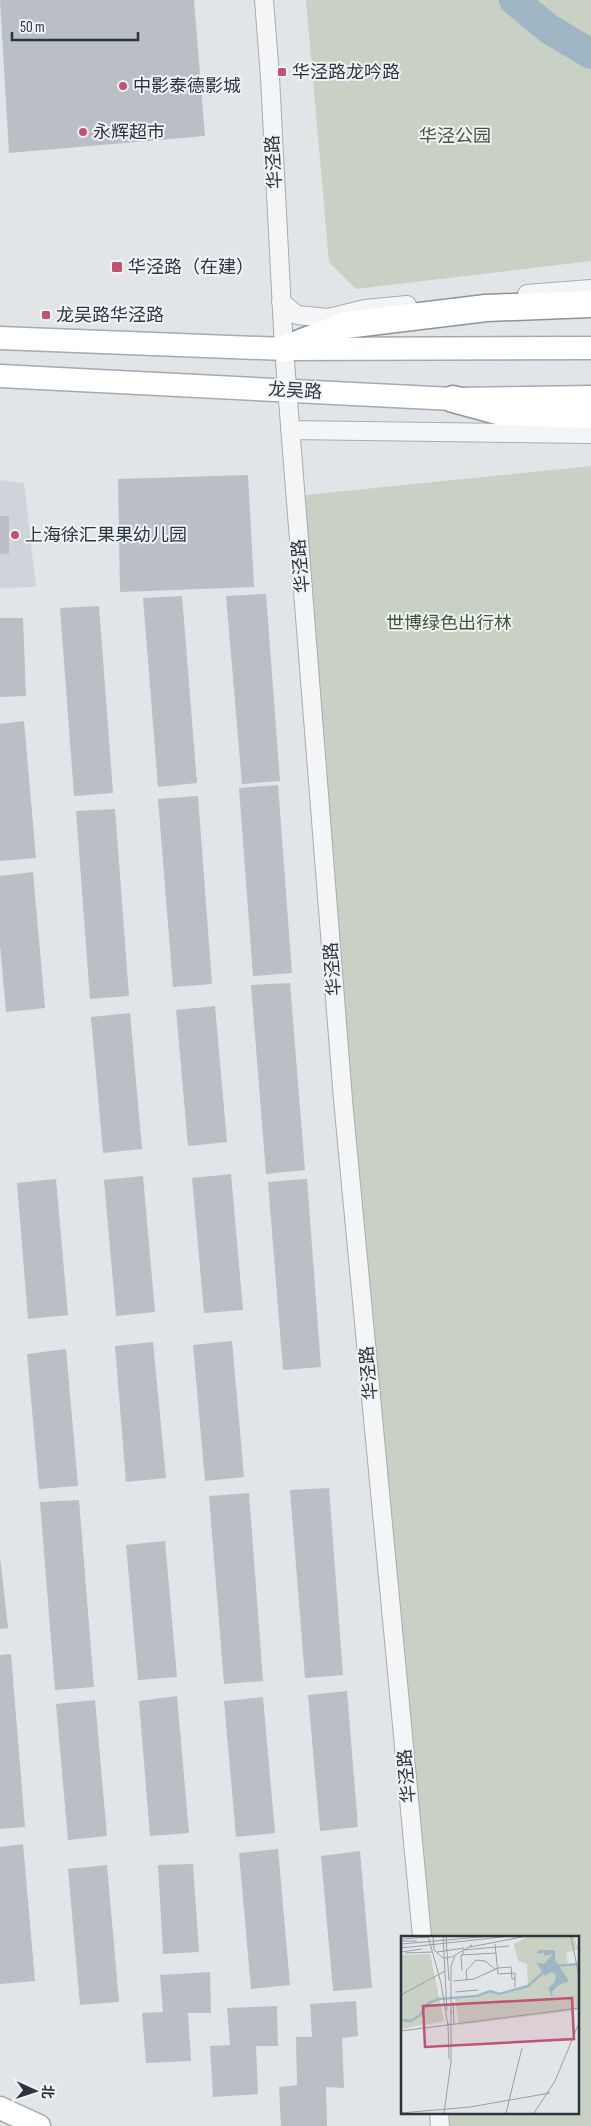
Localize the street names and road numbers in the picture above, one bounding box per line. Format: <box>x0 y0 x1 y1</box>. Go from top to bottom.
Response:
street label: 华泾路 <box>262 134 286 190</box>
street label: 龙吴路 <box>267 379 323 403</box>
street label: 华泾路 <box>288 538 314 594</box>
street label: 华泾路 <box>321 941 345 997</box>
street label: 华泾路 <box>356 1345 382 1401</box>
street label: 华泾路 <box>394 1748 420 1804</box>

